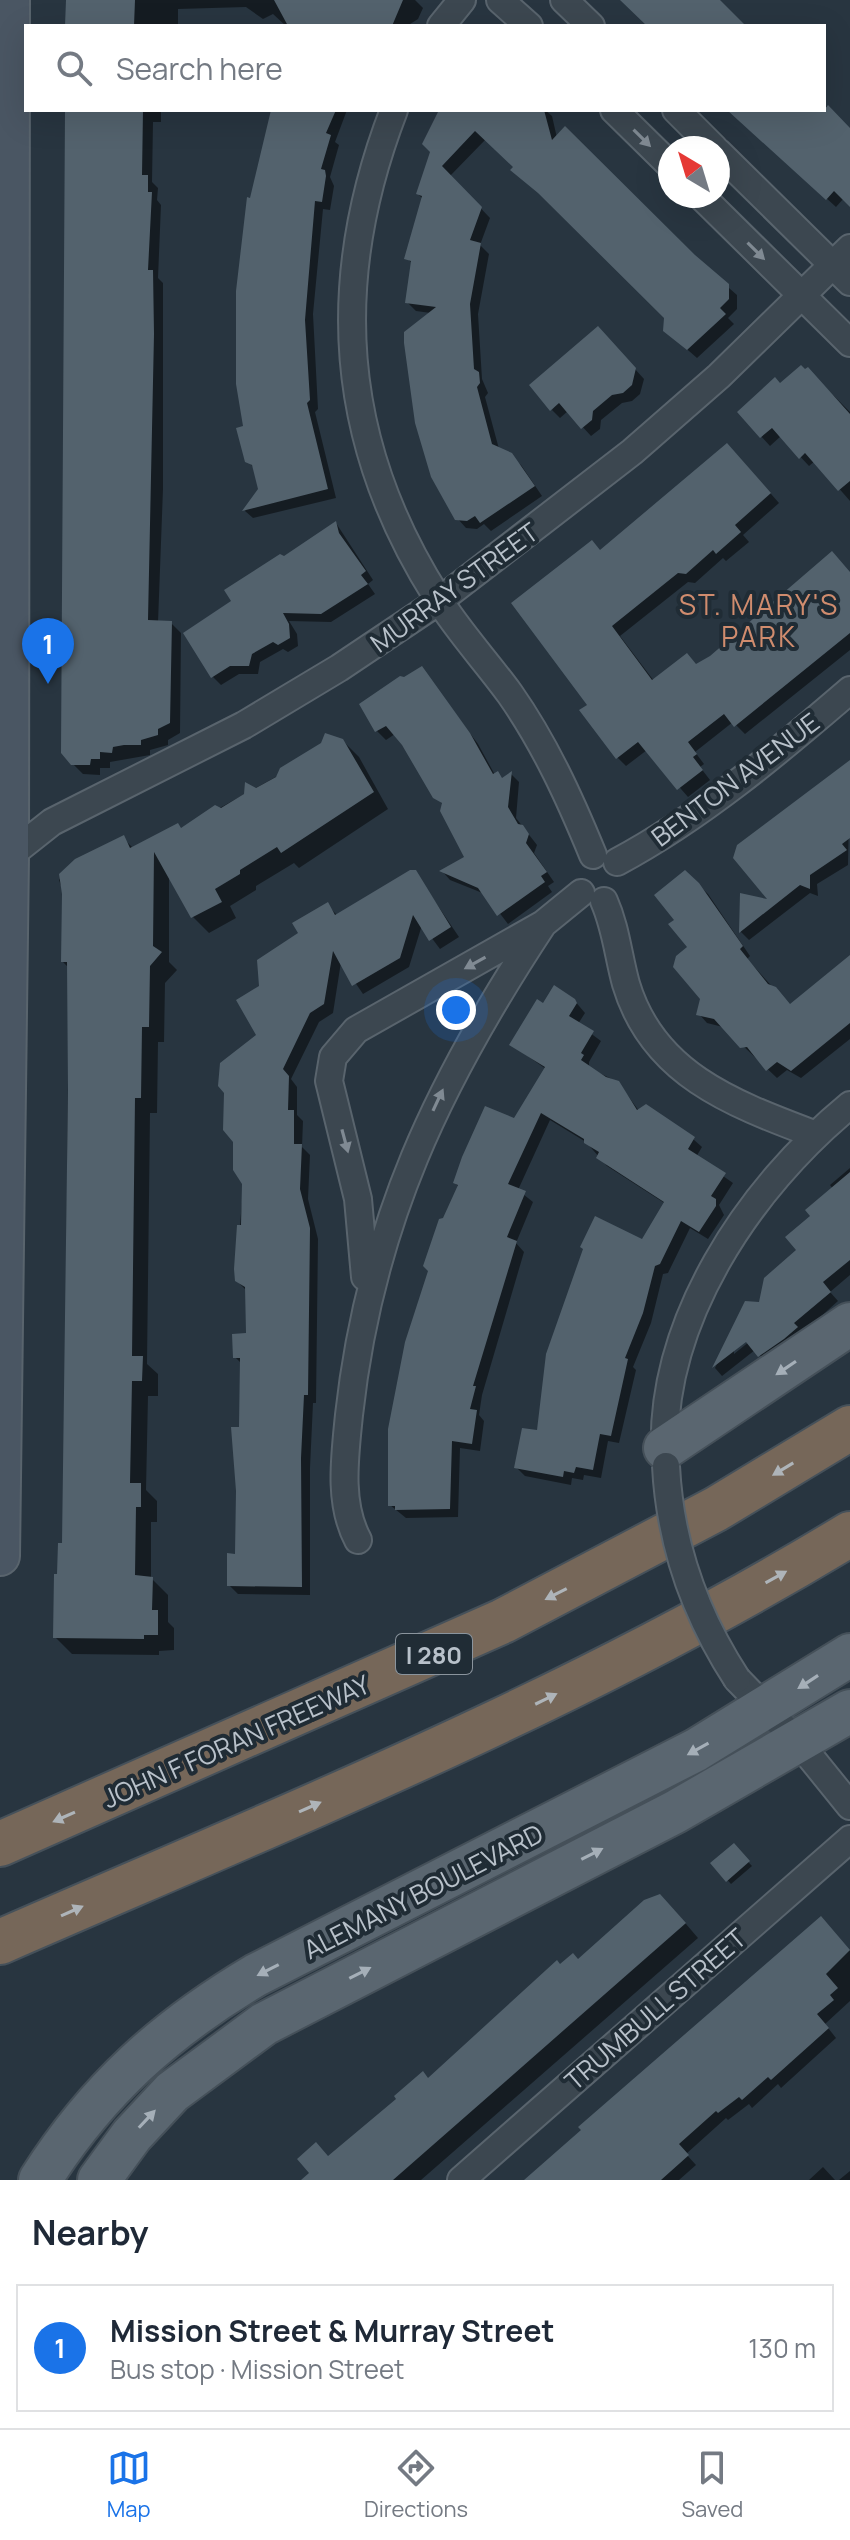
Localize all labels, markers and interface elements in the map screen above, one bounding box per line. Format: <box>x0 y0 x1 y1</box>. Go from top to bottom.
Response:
search box <box>24 24 826 112</box>
icon: search <box>52 46 96 90</box>
text: Search here <box>116 48 283 89</box>
one-way arrow <box>632 128 651 147</box>
north arrow <box>658 136 730 208</box>
one-way arrow <box>746 241 765 260</box>
street label: MURRAY STREET <box>363 514 546 660</box>
district label: ST. MARY'S PARK <box>679 585 839 655</box>
pin: 1 <box>22 618 74 684</box>
street label: BENTON AVENUE <box>644 704 826 854</box>
one-way arrow <box>464 955 486 969</box>
your location <box>436 990 476 1030</box>
one-way arrow <box>431 1088 445 1112</box>
one-way arrow <box>339 1129 351 1154</box>
one-way arrow <box>775 1360 796 1375</box>
one-way arrow <box>772 1462 794 1476</box>
one-way arrow <box>765 1570 787 1584</box>
one-way arrow <box>544 1588 567 1601</box>
road number: I 280 <box>396 1634 472 1674</box>
street label: JOHN F FORAN FREEWAY <box>97 1666 376 1816</box>
one-way arrow <box>797 1675 819 1689</box>
one-way arrow <box>535 1692 558 1706</box>
one-way arrow <box>687 1741 709 1755</box>
one-way arrow <box>298 1800 322 1814</box>
one-way arrow <box>52 1810 76 1823</box>
street label: ALEMANY BOULEVARD <box>297 1815 549 1967</box>
one-way arrow <box>580 1848 603 1861</box>
one-way arrow <box>60 1904 83 1917</box>
street label: TRUMBULL STREET <box>556 1920 754 2098</box>
one-way arrow <box>256 1963 279 1976</box>
one-way arrow <box>349 1966 372 1979</box>
one-way arrow <box>138 2109 156 2128</box>
text: Nearby <box>32 2209 148 2255</box>
text: Mission Street & Murray Street <box>110 2310 554 2351</box>
text: 1 <box>54 2330 66 2366</box>
text: 130 m <box>748 2330 816 2366</box>
text: Bus stop · Mission Street <box>110 2351 405 2387</box>
tab: Map <box>107 2446 151 2524</box>
tab: Directions <box>364 2446 468 2524</box>
tab: Saved <box>681 2446 743 2524</box>

